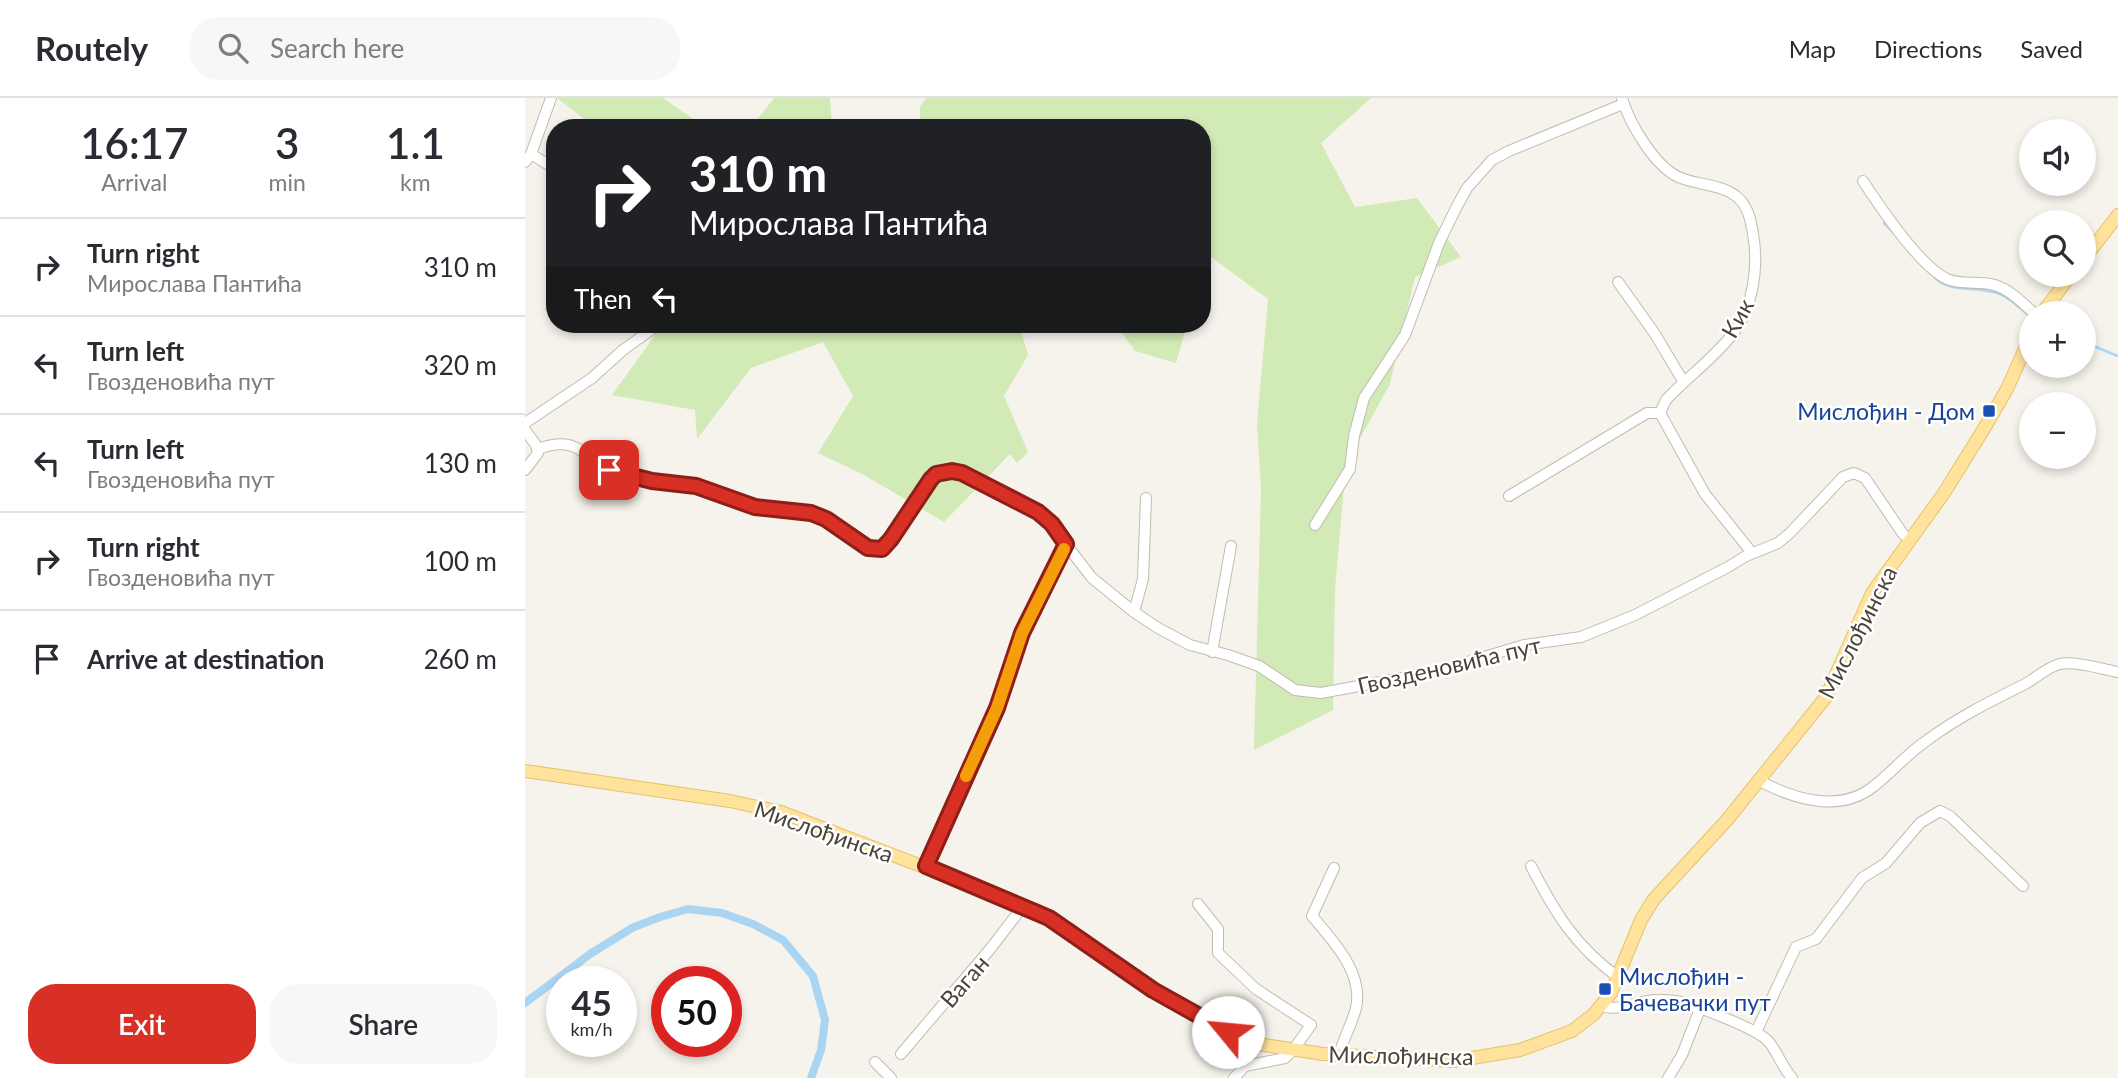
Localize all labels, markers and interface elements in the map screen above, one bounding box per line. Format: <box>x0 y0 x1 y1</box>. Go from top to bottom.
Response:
search box <box>190 17 680 80</box>
text: Routely <box>35 28 148 68</box>
icon: search <box>214 29 252 67</box>
text: Search here <box>270 32 404 64</box>
text: Map <box>1789 34 1836 63</box>
text: Directions <box>1874 34 1982 63</box>
text: Saved <box>2020 34 2083 63</box>
text: 16:17 <box>80 118 188 168</box>
text: 3 <box>275 118 299 168</box>
text: 1.1 <box>386 118 445 168</box>
map controls <box>2019 119 2096 469</box>
button: sound <box>2019 119 2096 196</box>
text: 310 m <box>689 144 827 202</box>
icon: right <box>574 147 665 238</box>
text: Arrival <box>101 168 167 196</box>
text: min <box>269 168 306 196</box>
text: km <box>400 168 431 196</box>
text: Мирослава Пантића <box>689 203 988 242</box>
button: search <box>2019 210 2096 287</box>
text: Turn right <box>87 237 200 269</box>
icon: right <box>28 248 66 286</box>
text: 310 m <box>424 251 497 283</box>
text: Мирослава Пантића <box>87 269 302 297</box>
icon: left <box>646 280 684 318</box>
text: Then <box>574 283 632 315</box>
street label: Кик <box>1715 293 1759 342</box>
button: + <box>2019 301 2096 378</box>
text: Turn left <box>87 335 184 367</box>
icon: left <box>28 346 66 384</box>
text: 320 m <box>424 349 497 381</box>
text: Гвозденовића пут <box>87 367 275 395</box>
button: − <box>2019 392 2096 469</box>
place label: Мислођин - Дом <box>1797 397 1975 425</box>
marker: Мислођин - Дом <box>1981 403 1997 419</box>
text: Turn left <box>87 433 184 465</box>
pin <box>579 440 639 500</box>
icon: left <box>28 444 66 482</box>
text: 130 m <box>424 447 497 479</box>
icon: arrive <box>590 451 628 489</box>
text: Гвозденовића пут <box>87 465 275 493</box>
text: Turn right <box>87 531 200 563</box>
icon: right <box>28 542 66 580</box>
text: 100 m <box>424 545 497 577</box>
street label: Мислођинска <box>1812 561 1902 703</box>
text: Гвозденовића пут <box>87 563 275 591</box>
street label: Гвозденовића пут <box>1354 630 1544 700</box>
icon: arrive <box>28 640 66 678</box>
text: Arrive at destination <box>87 643 324 675</box>
text: 260 m <box>424 643 497 675</box>
street label: Мислођинска <box>751 794 897 868</box>
street label: Ваган <box>934 949 994 1013</box>
place label: Мислођин - Бачевачки пут <box>1619 962 1771 1016</box>
speed limit sign: 50 <box>651 966 742 1057</box>
text: 45 <box>571 981 612 1023</box>
marker: Мислођин - Бачевачки пут <box>1597 981 1613 997</box>
button: Exit <box>28 984 256 1064</box>
button: Share <box>270 984 497 1064</box>
position arrow <box>1191 995 1265 1069</box>
text: km/h <box>570 1018 613 1040</box>
street label: Мислођинска <box>1328 1040 1474 1070</box>

